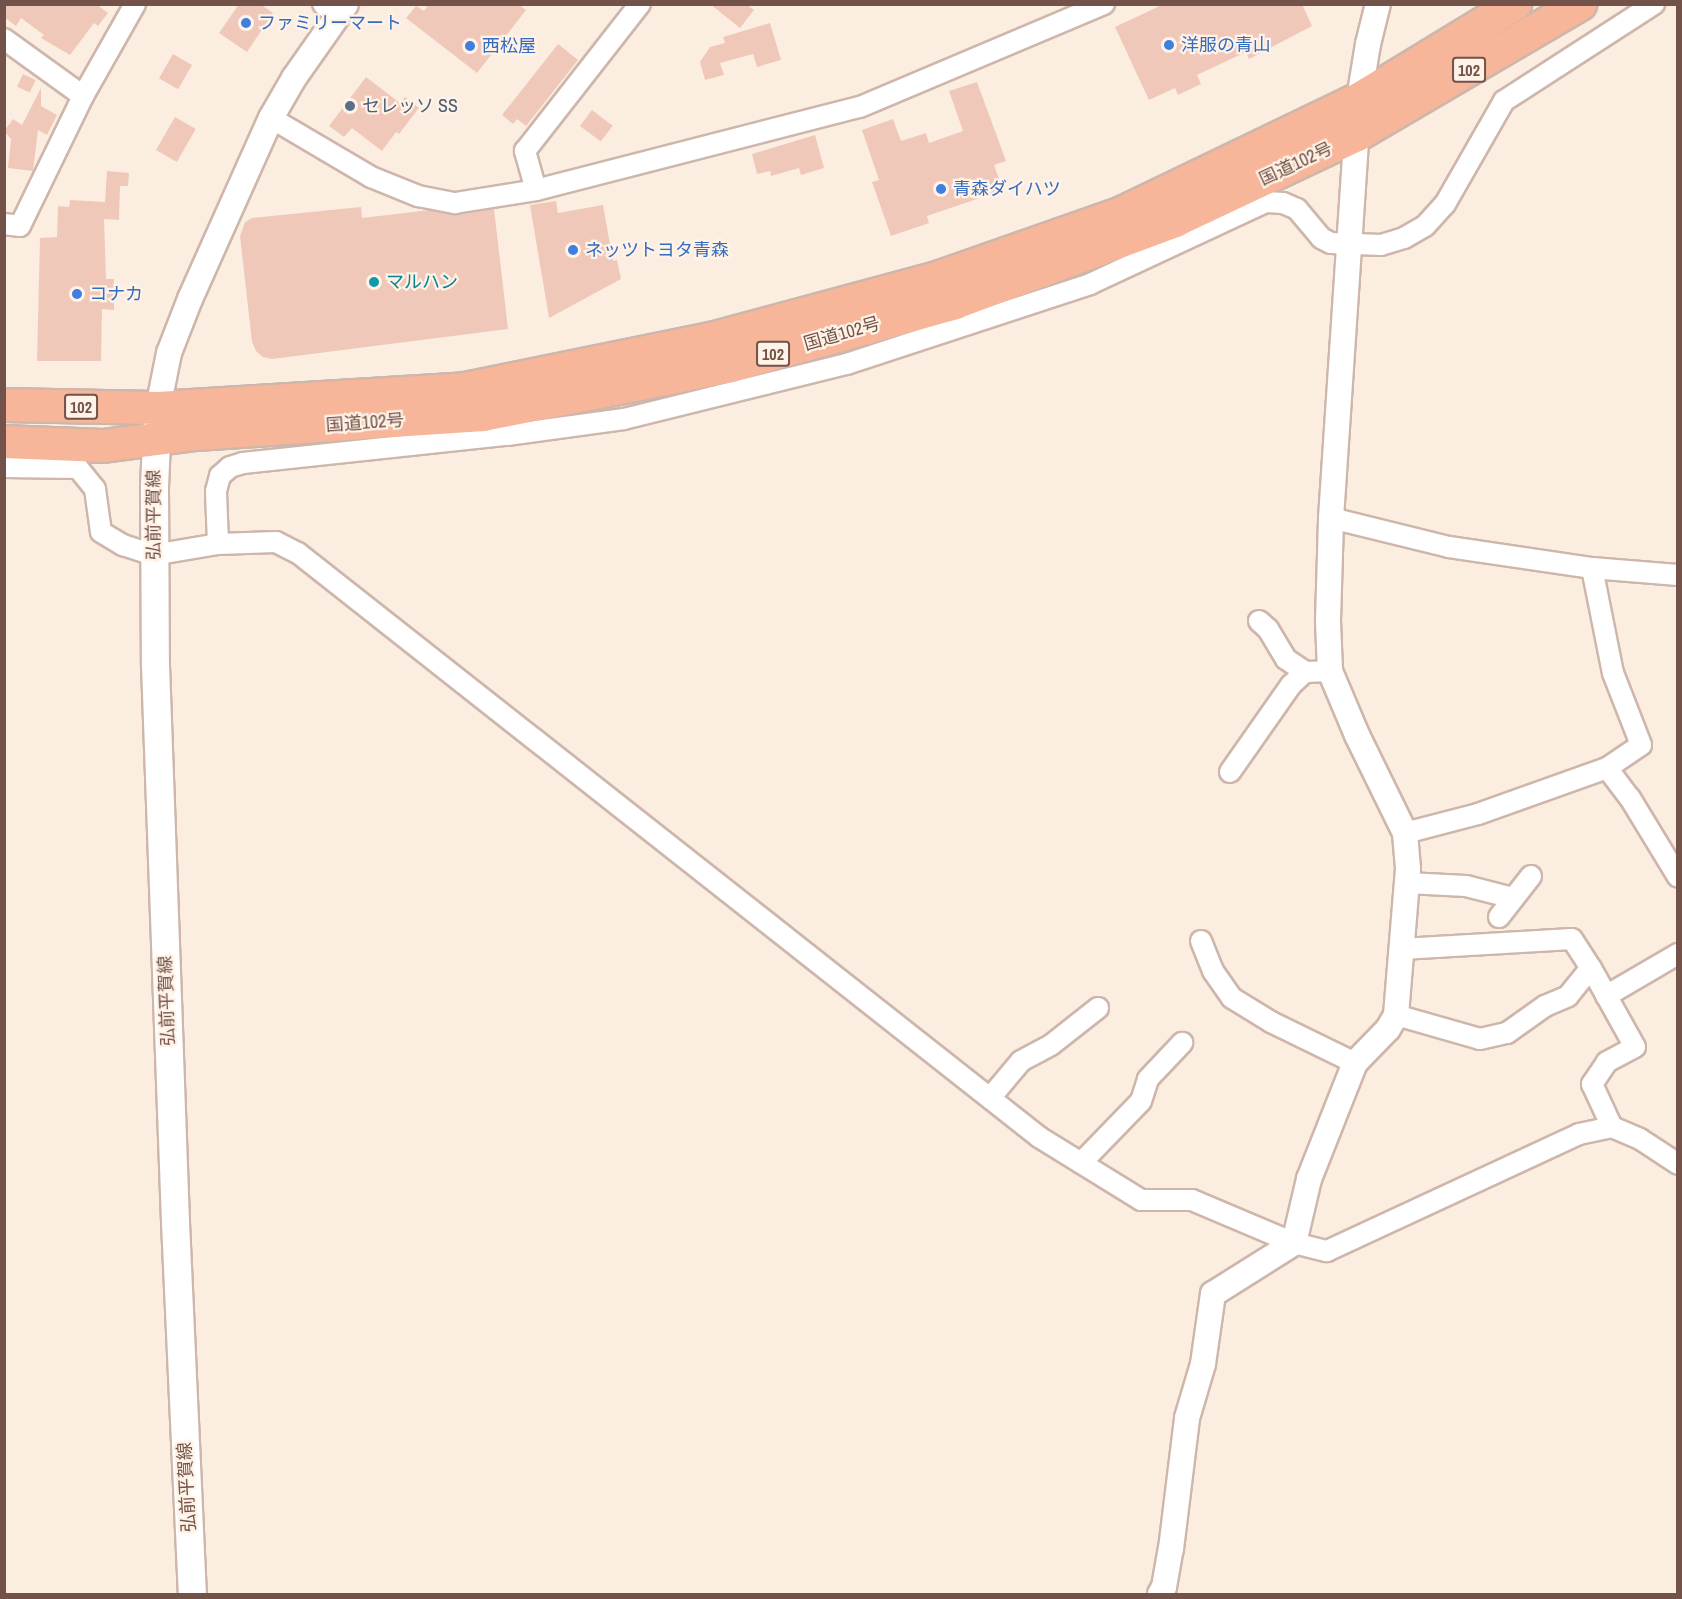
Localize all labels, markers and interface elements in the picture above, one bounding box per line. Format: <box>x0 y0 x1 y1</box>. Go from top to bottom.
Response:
place label: ファミリーマート <box>258 12 402 34</box>
marker: ファミリーマート <box>239 16 253 30</box>
place label: 洋服の青山 <box>1181 34 1271 56</box>
place label: 西松屋 <box>482 35 536 57</box>
marker: 洋服の青山 <box>1162 38 1176 52</box>
marker: 西松屋 <box>463 39 477 53</box>
road number: 102 <box>1451 57 1487 83</box>
place label: セレッソ SS <box>362 95 458 117</box>
marker: セレッソ SS <box>343 99 357 113</box>
street label: 国道102号 <box>1256 138 1336 190</box>
place label: 青森ダイハツ <box>953 178 1061 200</box>
marker: 青森ダイハツ <box>934 182 948 196</box>
place label: ネッツトヨタ青森 <box>585 239 729 261</box>
marker: ネッツトヨタ青森 <box>566 243 580 257</box>
place label: マルハン <box>386 271 458 293</box>
marker: マルハン <box>367 275 381 289</box>
place label: コナカ <box>89 283 143 305</box>
marker: コナカ <box>70 287 84 301</box>
street label: 国道102号 <box>801 313 883 355</box>
road number: 102 <box>755 341 791 367</box>
road number: 102 <box>63 394 99 420</box>
street label: 国道102号 <box>325 409 405 437</box>
street label: 弘前平賀線 <box>143 470 165 560</box>
street label: 弘前平賀線 <box>155 956 179 1046</box>
street label: 弘前平賀線 <box>174 1441 200 1533</box>

